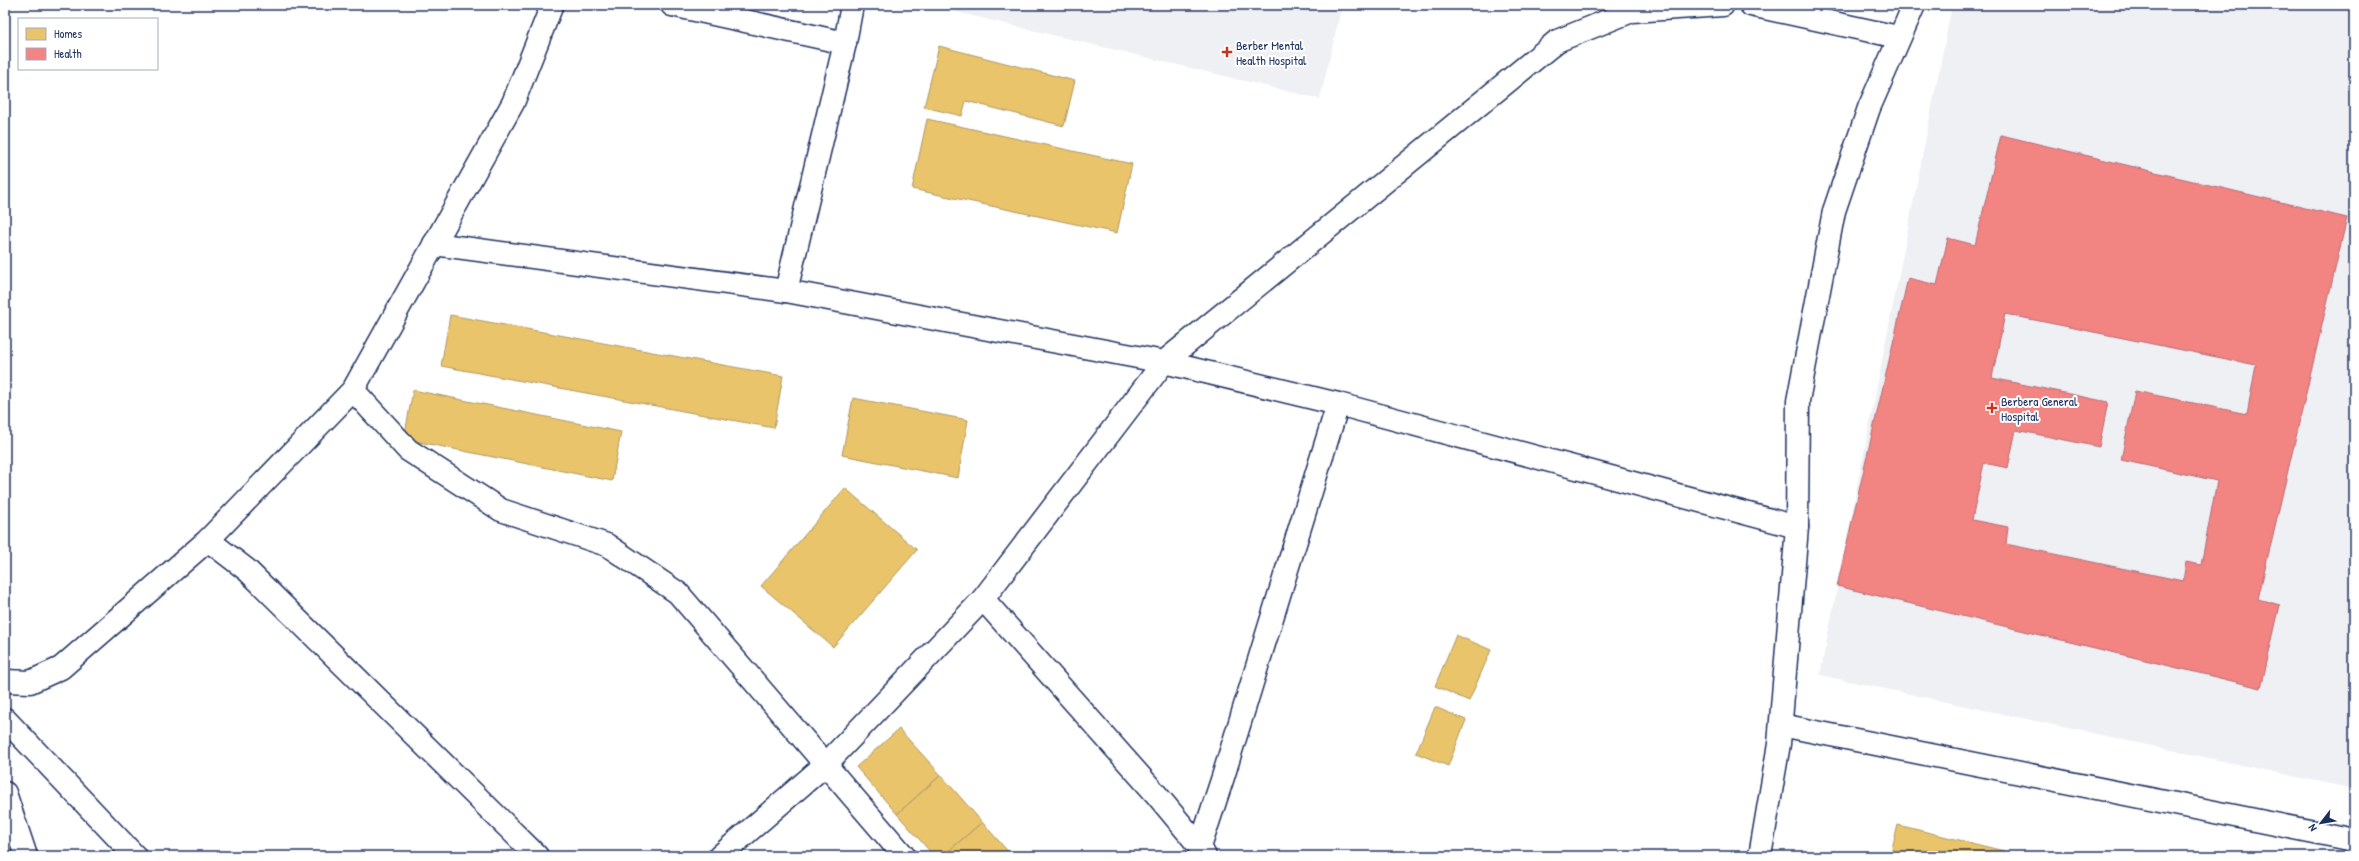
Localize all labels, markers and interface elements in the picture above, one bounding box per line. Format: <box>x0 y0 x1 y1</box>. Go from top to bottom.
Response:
legend <box>18 18 158 70</box>
text: Homes <box>54 25 82 42</box>
place label: Berber Mental Health Hospital <box>1236 36 1307 69</box>
text: Health <box>54 45 81 62</box>
marker: Berber Mental Health Hospital <box>1221 46 1233 58</box>
place label: Berbera General Hospital <box>2001 392 2078 425</box>
marker: Berbera General Hospital <box>1986 402 1998 414</box>
north arrow <box>2301 803 2341 843</box>
text: N <box>2305 822 2320 834</box>

